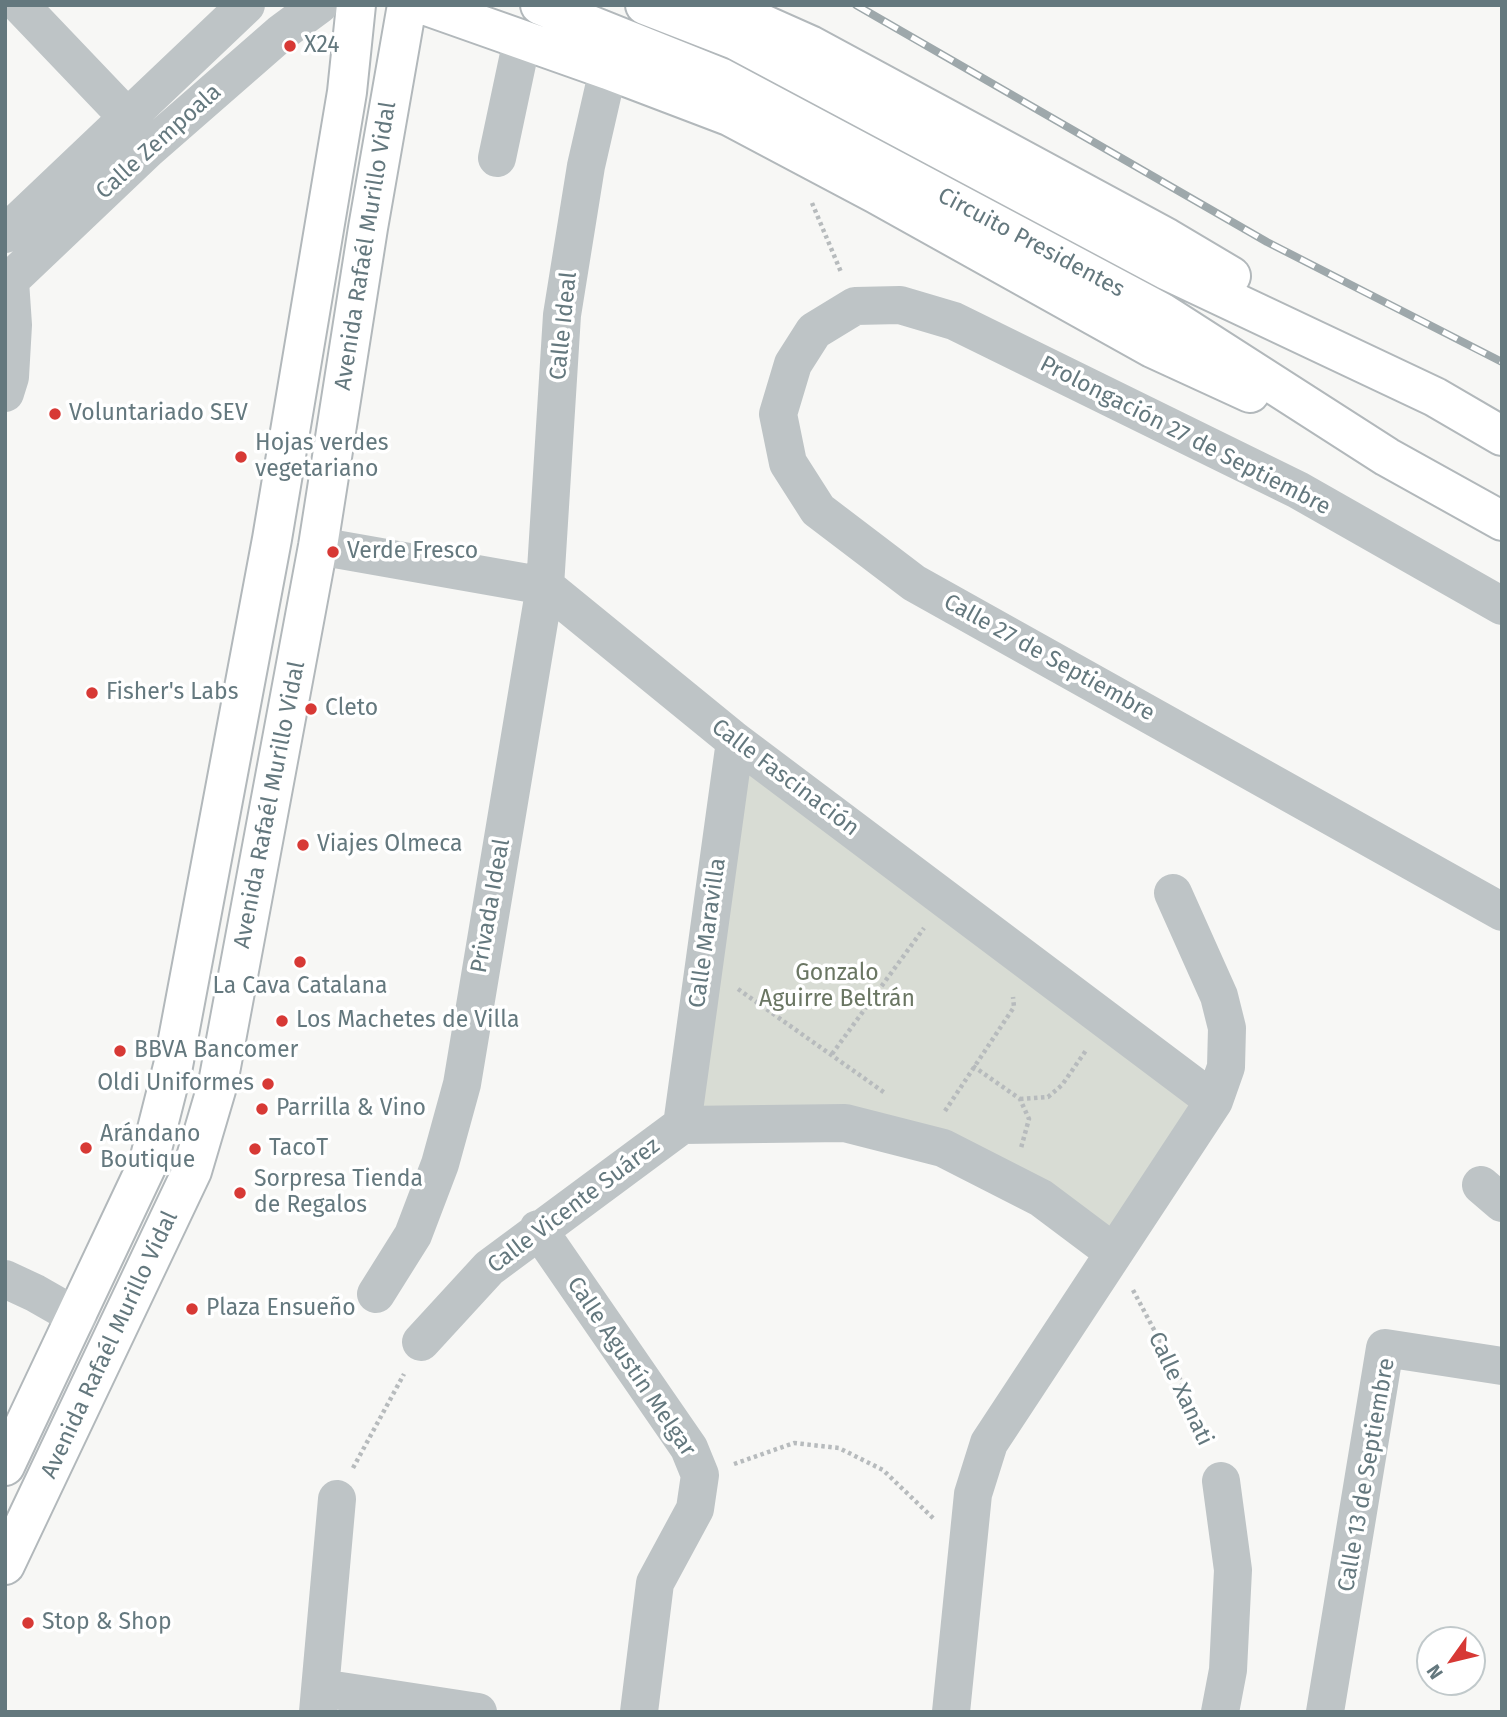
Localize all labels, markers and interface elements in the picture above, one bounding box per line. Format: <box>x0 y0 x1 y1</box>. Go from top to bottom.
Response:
place label: X24 <box>304 32 339 60</box>
marker: X24 <box>282 38 298 54</box>
street label: Calle Zempoala <box>91 79 227 205</box>
street label: Avenida Rafaél Murillo Vidal <box>330 100 402 392</box>
street label: Circuito Presidentes <box>933 182 1129 304</box>
street label: Calle Ideal <box>545 270 583 382</box>
street label: Prolongación 27 de Septiembre <box>1035 350 1335 522</box>
place label: Voluntariado SEV <box>69 400 248 428</box>
marker: Voluntariado SEV <box>47 406 63 422</box>
place label: Hojas verdes vegetariano <box>255 430 389 484</box>
marker: Hojas verdes vegetariano <box>233 449 249 465</box>
place label: Verde Fresco <box>347 538 478 566</box>
marker: Verde Fresco <box>325 544 341 560</box>
street label: Calle 27 de Septiembre <box>939 588 1159 728</box>
street label: Avenida Rafaél Murillo Vidal <box>229 659 311 951</box>
place label: Fisher's Labs <box>106 679 238 707</box>
marker: Fisher's Labs <box>84 685 100 701</box>
place label: Cleto <box>325 695 378 723</box>
marker: Cleto <box>303 701 319 717</box>
street label: Calle Fascinación <box>706 714 864 842</box>
place label: Viajes Olmeca <box>317 831 463 859</box>
marker: Viajes Olmeca <box>295 837 311 853</box>
street label: Privada Ideal <box>466 837 516 975</box>
street label: Calle Maravilla <box>684 856 732 1010</box>
marker: La Cava Catalana <box>292 954 308 970</box>
park label: Gonzalo Aguirre Beltrán <box>759 960 915 1014</box>
place label: La Cava Catalana <box>213 973 387 1001</box>
place label: Los Machetes de Villa <box>296 1007 519 1035</box>
marker: Los Machetes de Villa <box>274 1013 290 1029</box>
place label: BBVA Bancomer <box>134 1037 298 1065</box>
marker: BBVA Bancomer <box>112 1043 128 1059</box>
place label: Oldi Uniformes <box>97 1070 254 1098</box>
marker: Oldi Uniformes <box>260 1076 276 1092</box>
place label: Parrilla & Vino <box>276 1095 426 1123</box>
marker: Parrilla & Vino <box>254 1101 270 1117</box>
place label: Arándano Boutique <box>100 1121 200 1175</box>
street label: Calle Vicente Suárez <box>482 1132 666 1280</box>
place label: TacoT <box>269 1135 328 1163</box>
marker: Arándano Boutique <box>78 1140 94 1156</box>
marker: TacoT <box>247 1141 263 1157</box>
place label: Sorpresa Tienda de Regalos <box>254 1166 423 1220</box>
marker: Sorpresa Tienda de Regalos <box>232 1185 248 1201</box>
street label: Avenida Rafaél Murillo Vidal <box>36 1207 184 1483</box>
street label: Calle Agustín Melgar <box>561 1272 701 1462</box>
place label: Plaza Ensueño <box>206 1295 356 1323</box>
marker: Plaza Ensueño <box>184 1301 200 1317</box>
street label: Calle Xanati <box>1142 1328 1218 1450</box>
street label: Calle 13 de Septiembre <box>1333 1356 1401 1594</box>
place label: Stop & Shop <box>42 1609 172 1637</box>
marker: Stop & Shop <box>20 1615 36 1631</box>
north arrow <box>1416 1626 1486 1696</box>
text: N <box>1422 1660 1448 1684</box>

